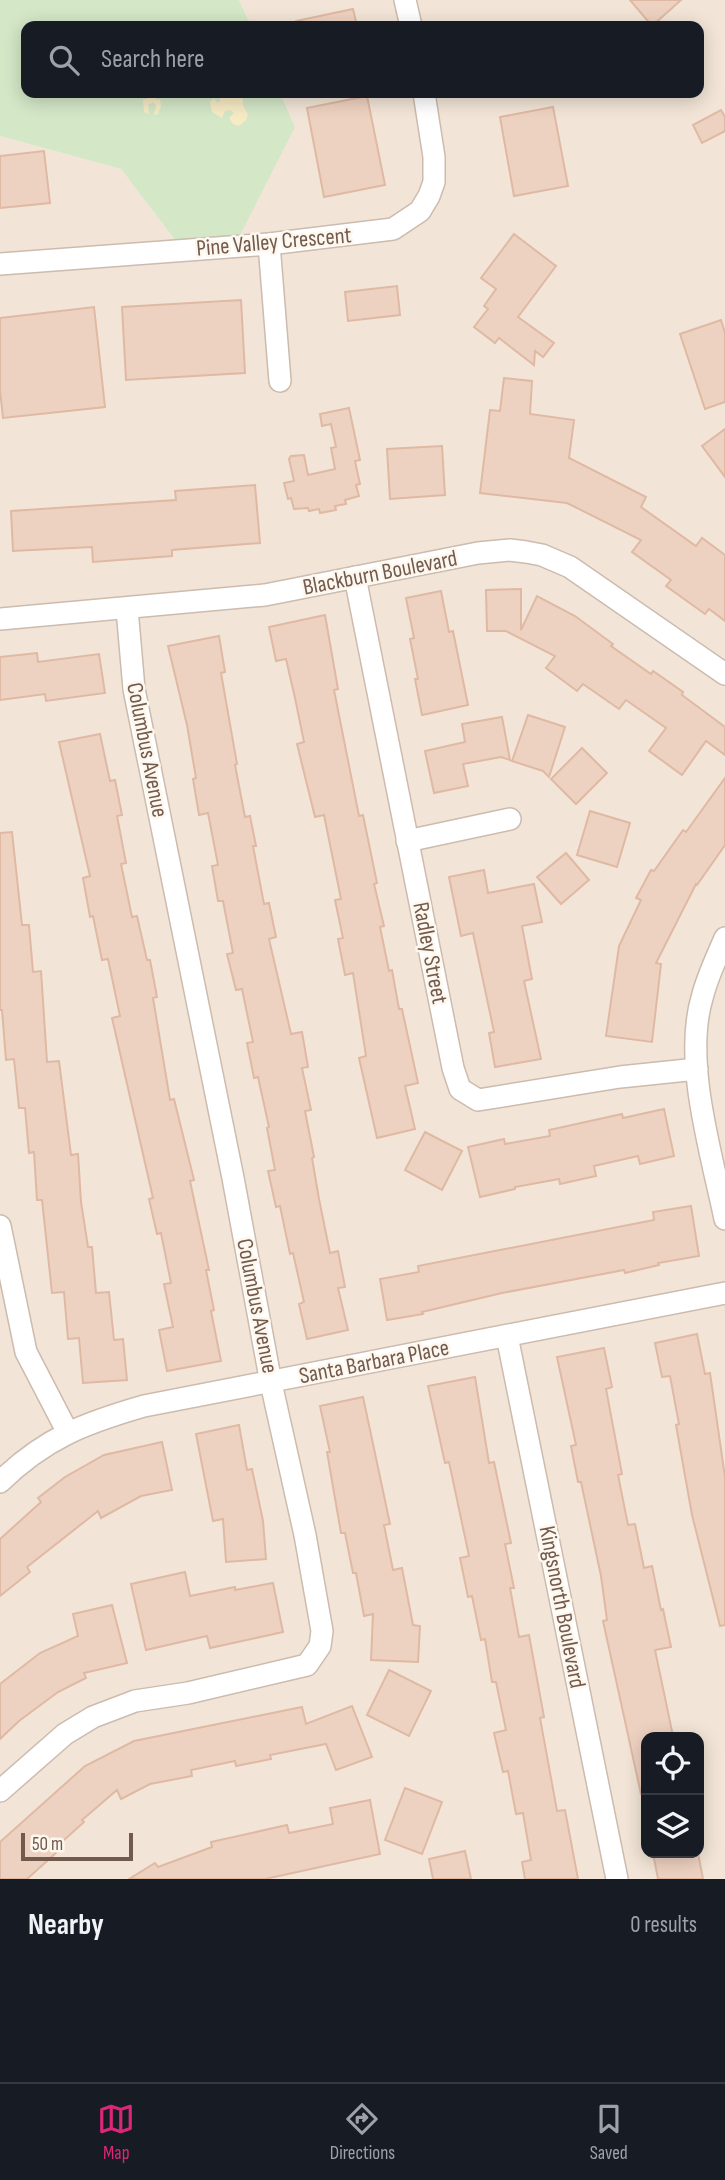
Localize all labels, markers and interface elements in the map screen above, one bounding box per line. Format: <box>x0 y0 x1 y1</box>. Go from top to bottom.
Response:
search box <box>21 21 704 98</box>
icon: search <box>45 41 83 79</box>
text: Search here <box>101 44 204 75</box>
street label: Pine Valley Crescent <box>195 221 353 263</box>
street label: Blackburn Boulevard <box>300 544 460 602</box>
street label: Columbus Avenue <box>120 680 174 820</box>
street label: Radley Street <box>406 900 454 1006</box>
street label: Columbus Avenue <box>230 1236 284 1376</box>
street label: Santa Barbara Place <box>297 1334 451 1390</box>
street label: Kingsnorth Boulevard <box>533 1523 591 1691</box>
map controls <box>641 1732 704 1858</box>
button: locate <box>641 1732 704 1795</box>
button: layers <box>641 1795 704 1858</box>
scale bar <box>21 1830 133 1862</box>
text: 50 m <box>32 1833 63 1856</box>
text: Nearby <box>28 1907 104 1943</box>
text: 0 results <box>630 1911 697 1939</box>
tab: Map <box>97 2100 135 2165</box>
tab: Directions <box>330 2100 395 2165</box>
tab: Saved <box>590 2100 628 2165</box>

